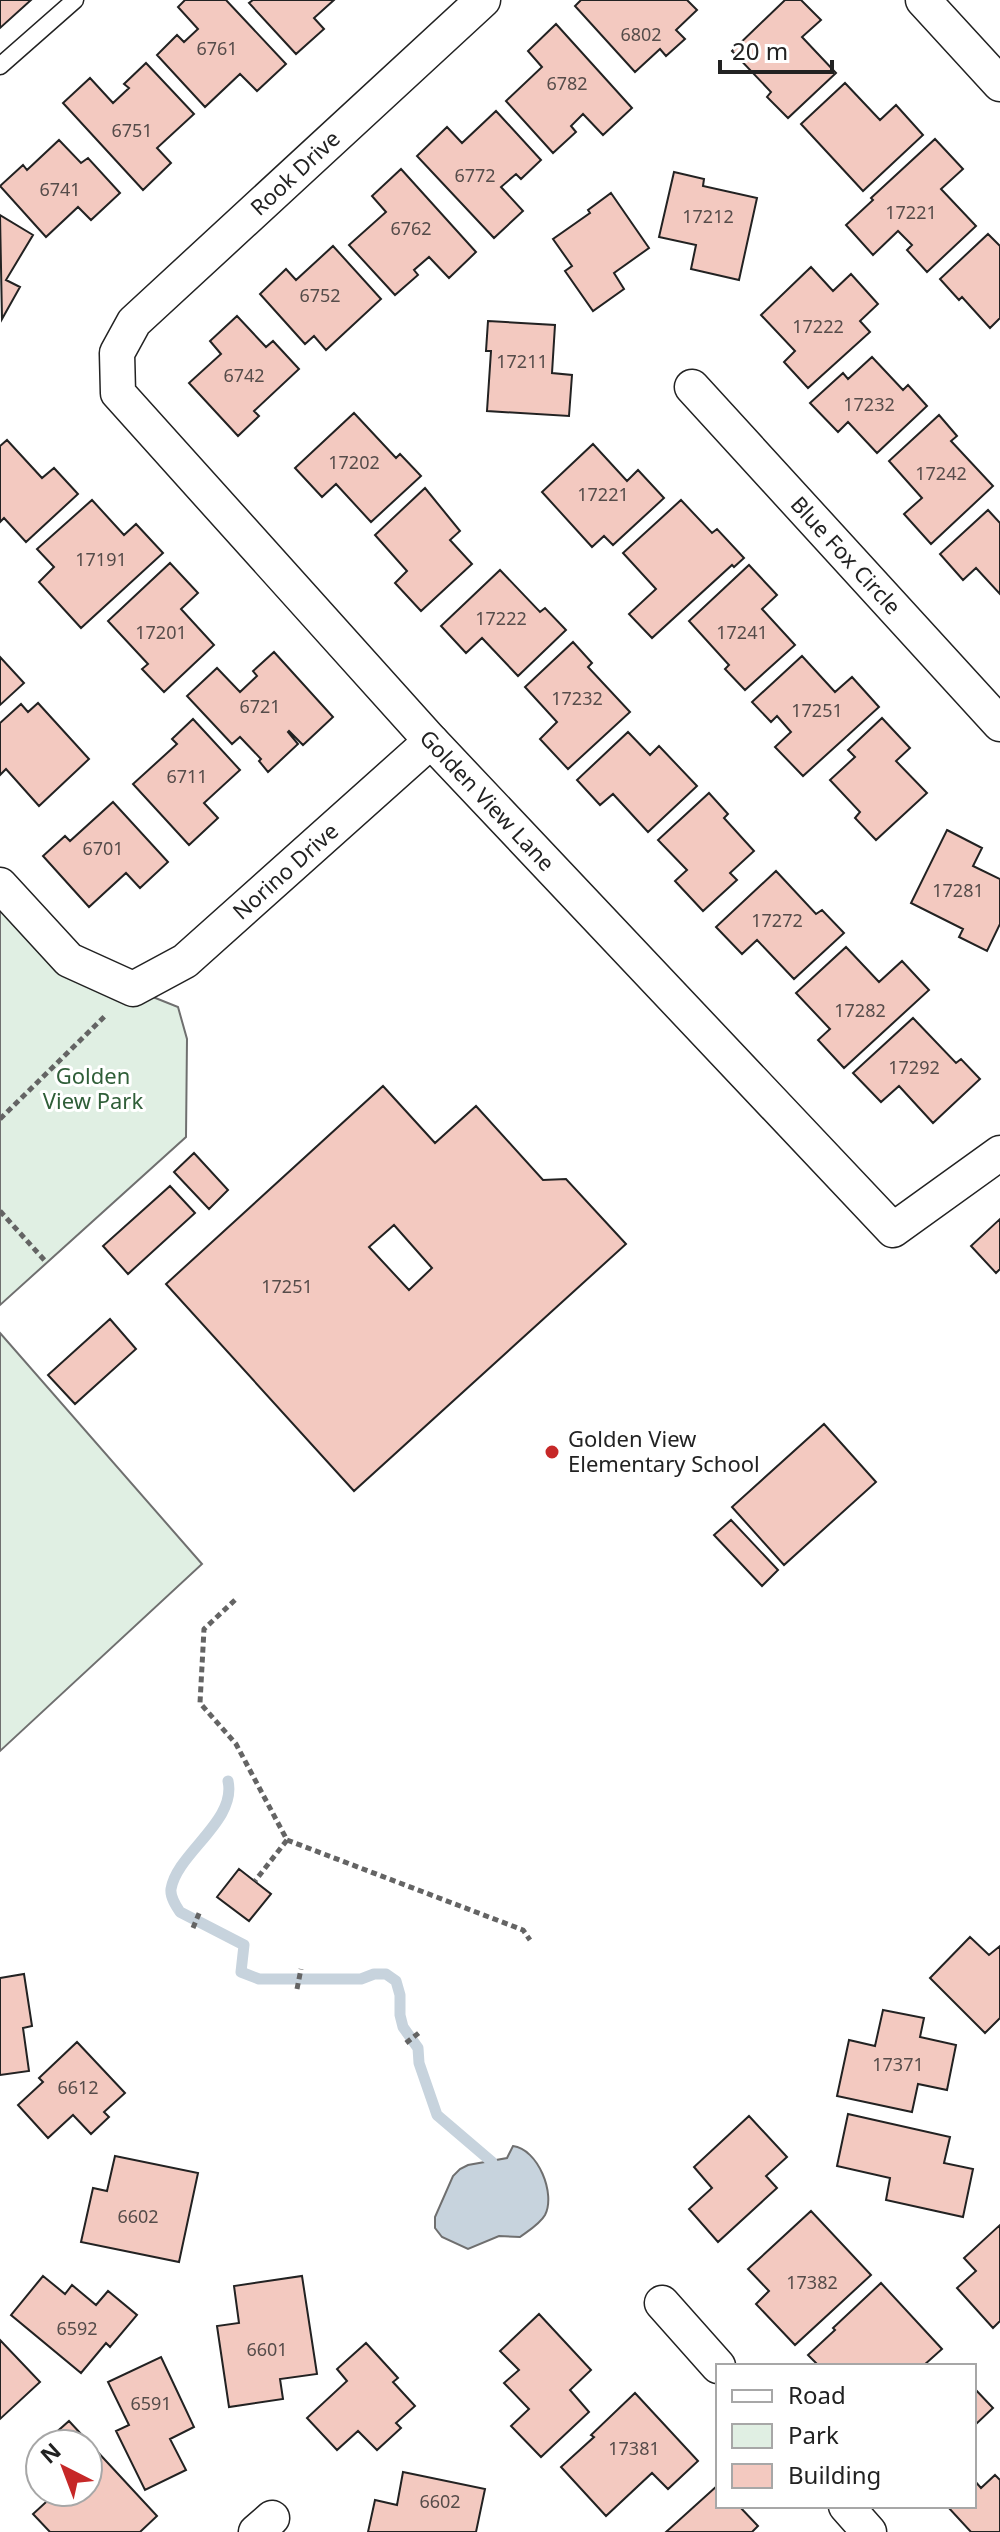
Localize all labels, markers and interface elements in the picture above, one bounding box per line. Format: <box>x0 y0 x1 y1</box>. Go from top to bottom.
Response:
house number: 6802 <box>620 22 662 46</box>
scale bar <box>720 24 832 74</box>
text: 20 m <box>732 34 788 67</box>
house number: 6761 <box>196 36 238 60</box>
house number: 6782 <box>546 71 588 95</box>
house number: 6751 <box>111 118 153 142</box>
street label: Rook Drive <box>243 123 346 221</box>
house number: 6772 <box>454 163 496 187</box>
house number: 6741 <box>39 177 81 201</box>
house number: 17221 <box>885 200 937 224</box>
house number: 17212 <box>682 204 734 228</box>
house number: 6762 <box>390 216 432 240</box>
house number: 6752 <box>299 283 341 307</box>
house number: 17222 <box>792 314 844 338</box>
house number: 17211 <box>496 349 548 373</box>
house number: 6742 <box>223 363 265 387</box>
house number: 17232 <box>843 392 895 416</box>
house number: 17202 <box>328 450 380 474</box>
house number: 17242 <box>915 461 967 485</box>
house number: 17221 <box>577 482 629 506</box>
street label: Blue Fox Circle <box>785 489 908 620</box>
house number: 17191 <box>75 547 127 571</box>
house number: 17222 <box>475 606 527 630</box>
house number: 17201 <box>135 620 187 644</box>
house number: 17241 <box>716 620 768 644</box>
house number: 17232 <box>551 686 603 710</box>
house number: 6721 <box>239 694 281 718</box>
house number: 17251 <box>791 698 843 722</box>
street label: Golden View Lane <box>414 723 562 877</box>
house number: 6711 <box>166 764 208 788</box>
street label: Norino Drive <box>226 815 344 926</box>
house number: 6701 <box>82 836 124 860</box>
house number: 17281 <box>932 878 984 902</box>
house number: 17272 <box>751 908 803 932</box>
house number: 17282 <box>834 998 886 1022</box>
house number: 17292 <box>888 1055 940 1079</box>
park label: Golden View Park <box>43 1060 143 1115</box>
house number: 17251 <box>261 1274 313 1298</box>
place label: Golden View Elementary School <box>568 1423 760 1478</box>
marker: Golden View Elementary School <box>543 1443 561 1461</box>
house number: 17371 <box>872 2052 924 2076</box>
house number: 6612 <box>57 2075 99 2099</box>
house number: 6602 <box>117 2204 159 2228</box>
house number: 17382 <box>786 2270 838 2294</box>
house number: 6592 <box>56 2316 98 2340</box>
house number: 6601 <box>246 2337 288 2361</box>
legend <box>716 2364 976 2508</box>
text: Road <box>788 2378 846 2411</box>
house number: 6591 <box>130 2391 172 2415</box>
text: Park <box>788 2418 839 2451</box>
north arrow <box>24 2428 104 2508</box>
text: N <box>33 2435 67 2470</box>
house number: 17381 <box>608 2436 660 2460</box>
text: Building <box>788 2458 881 2491</box>
house number: 6602 <box>419 2489 461 2513</box>

